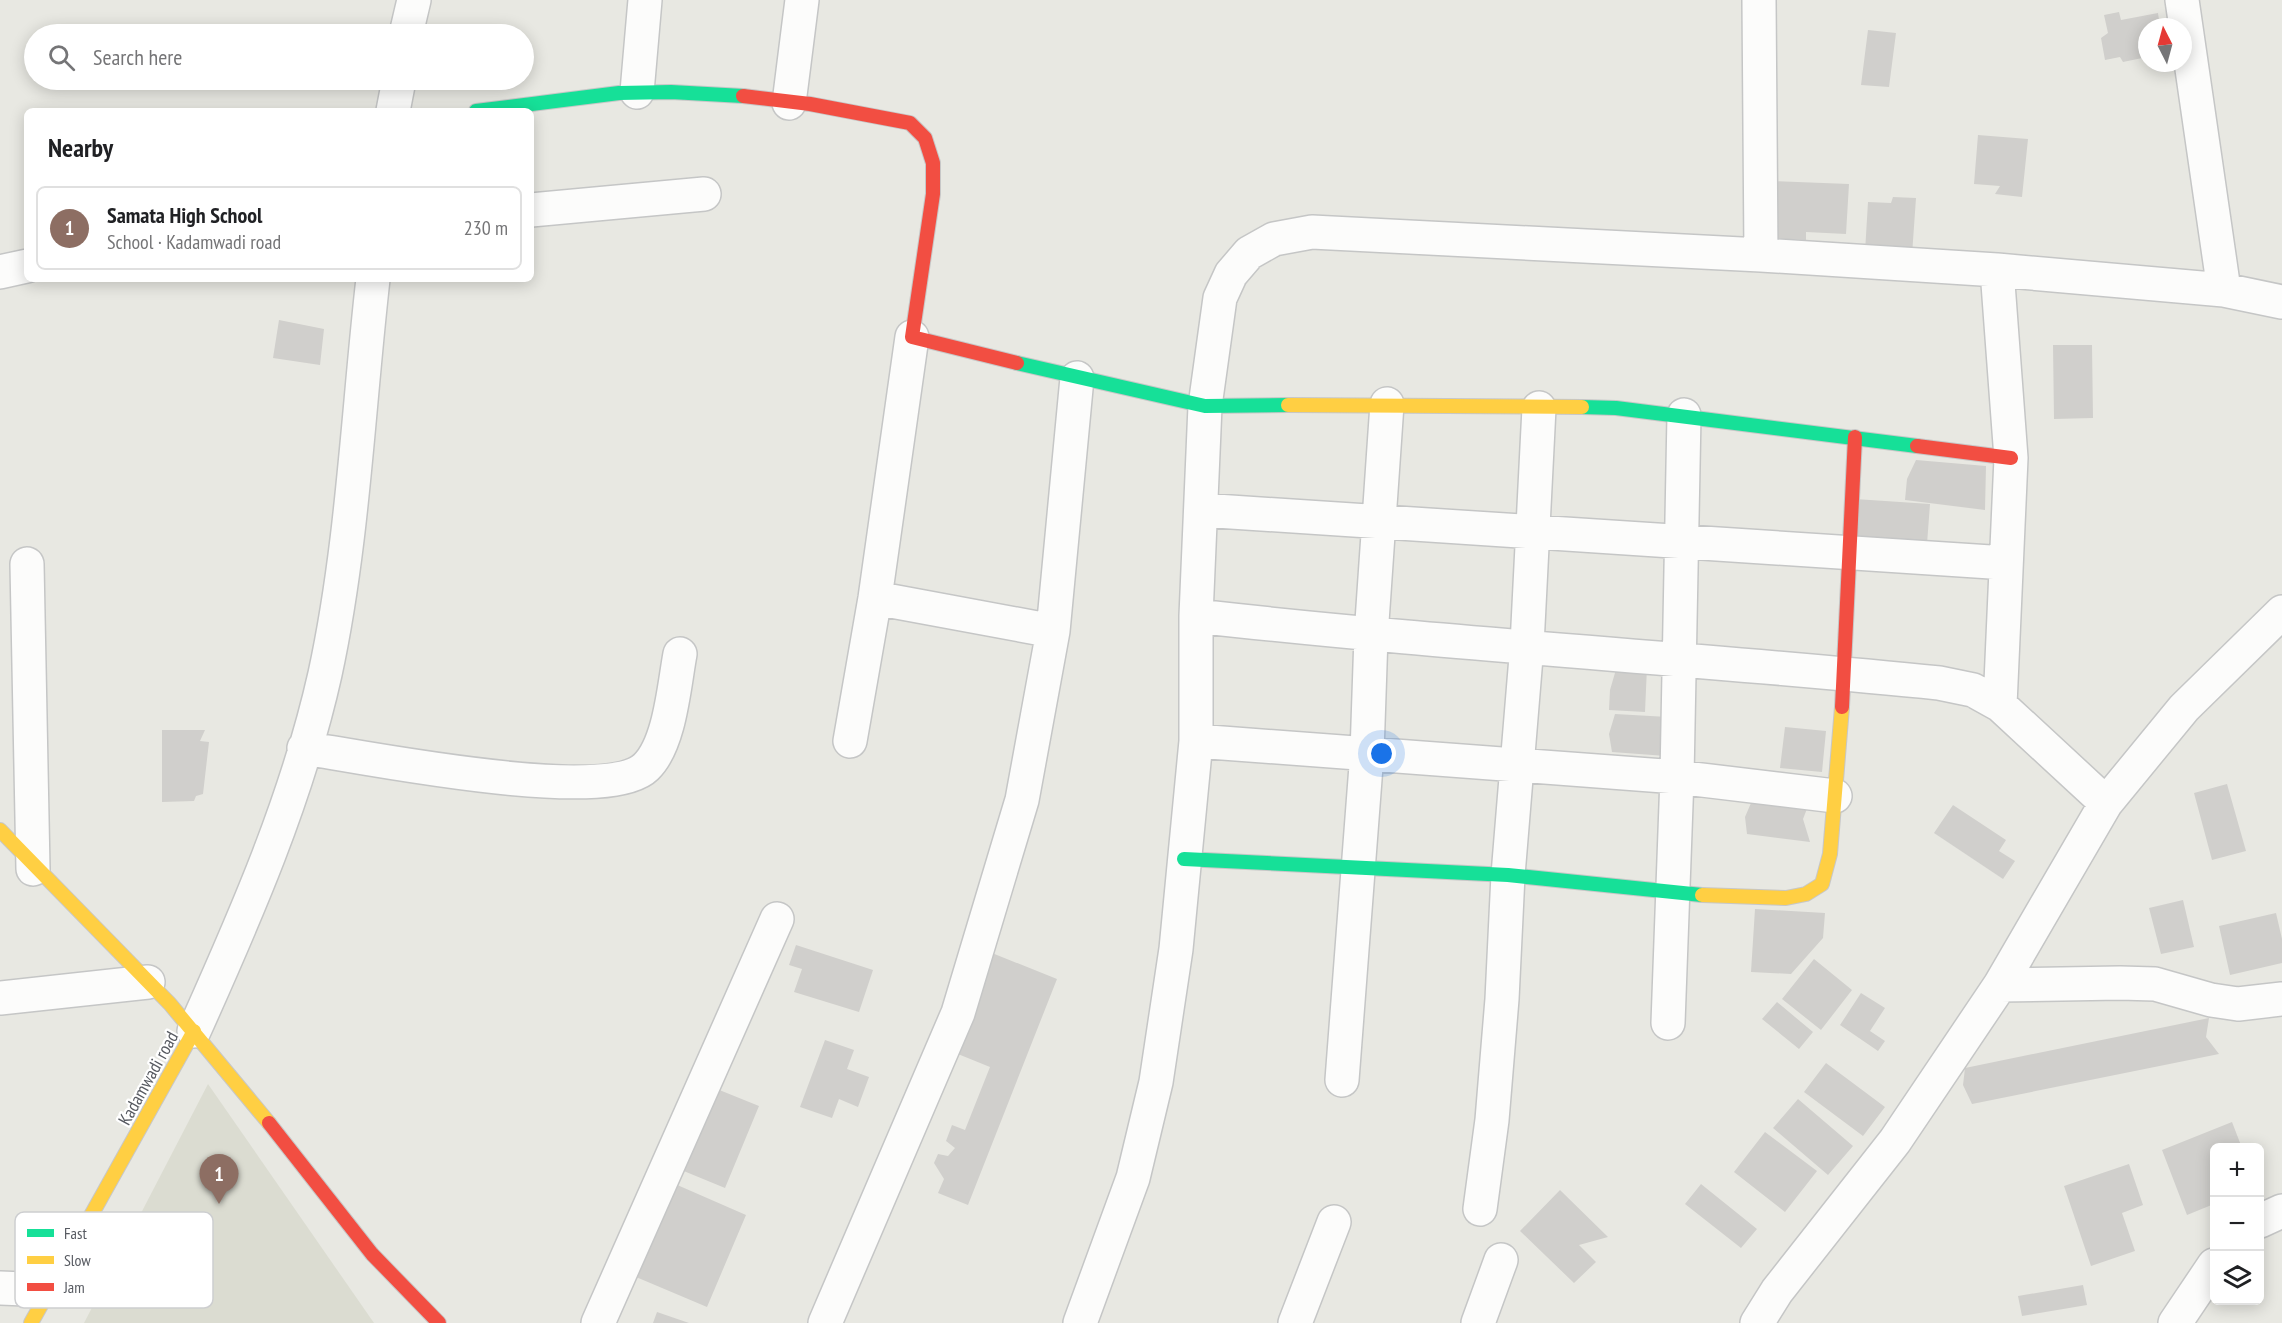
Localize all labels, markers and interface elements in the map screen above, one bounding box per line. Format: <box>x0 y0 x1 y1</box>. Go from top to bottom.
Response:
north arrow <box>2138 18 2192 72</box>
search box <box>24 24 534 90</box>
icon: search <box>45 41 78 74</box>
text: Search here <box>93 43 182 71</box>
text: Nearby <box>48 131 113 164</box>
text: Samata High School <box>107 201 262 229</box>
text: 1 <box>65 215 74 241</box>
text: 230 m <box>464 215 508 241</box>
text: School · Kadamwadi road <box>107 229 281 255</box>
your location <box>1367 739 1396 768</box>
street label: Kadamwadi road <box>113 1027 183 1129</box>
map controls <box>2210 1143 2264 1305</box>
button: + <box>2210 1143 2264 1197</box>
pin: 1 <box>200 1154 238 1204</box>
button: − <box>2210 1197 2264 1251</box>
legend <box>15 1212 213 1308</box>
text: Fast <box>64 1223 87 1243</box>
text: Slow <box>64 1250 91 1270</box>
button: layers <box>2210 1251 2264 1305</box>
text: Jam <box>63 1277 85 1297</box>

